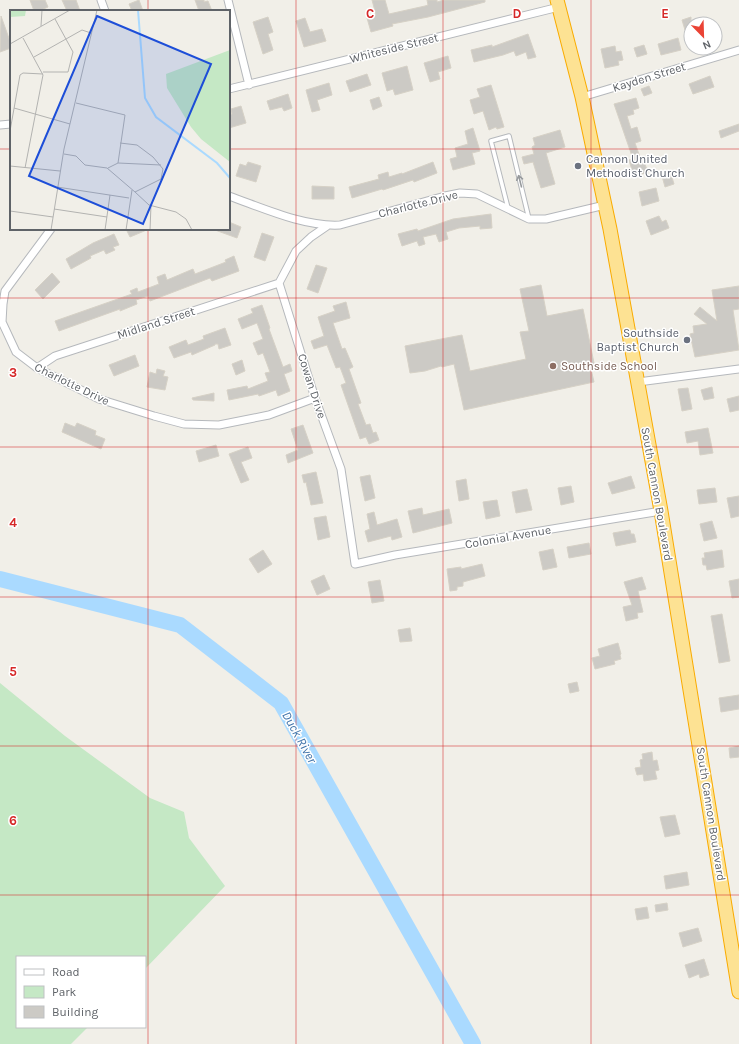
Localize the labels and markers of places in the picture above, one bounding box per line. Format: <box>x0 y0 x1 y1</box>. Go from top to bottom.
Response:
place label: Cannon United Methodist Church <box>586 152 685 180</box>
marker: Cannon United Methodist Church <box>573 161 583 171</box>
place label: Southside Baptist Church <box>597 326 679 354</box>
marker: Southside Baptist Church <box>682 335 692 345</box>
place label: Southside School <box>561 359 657 373</box>
marker: Southside School <box>548 361 558 371</box>

